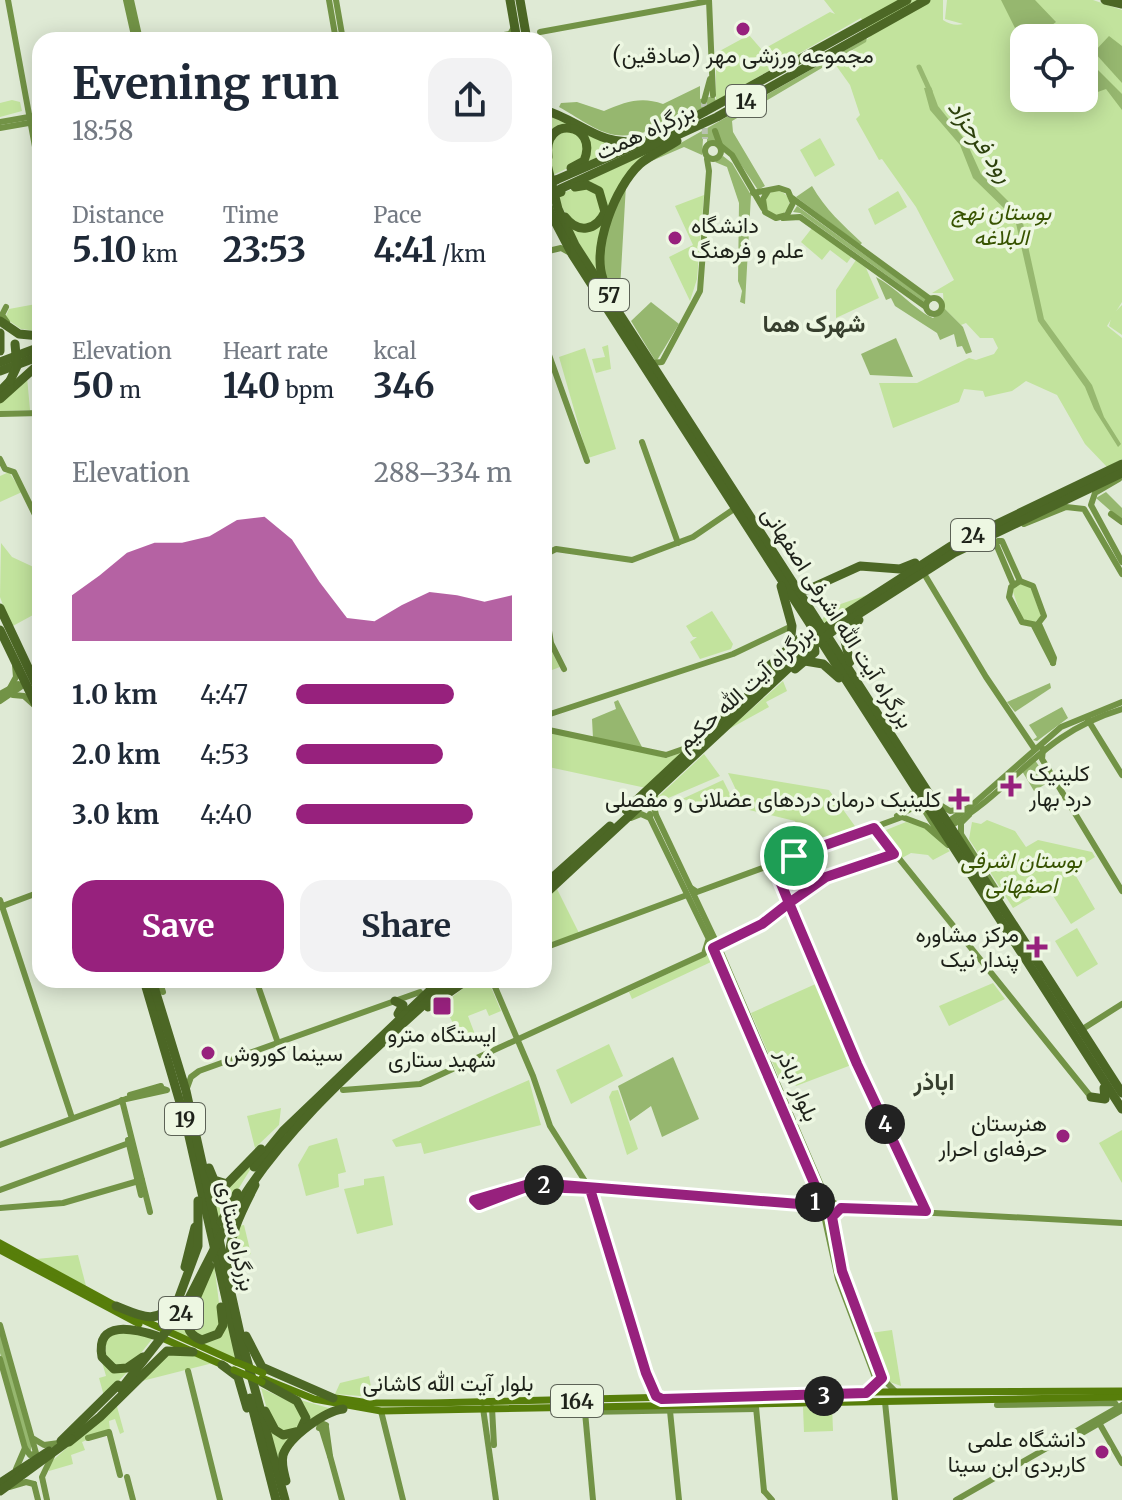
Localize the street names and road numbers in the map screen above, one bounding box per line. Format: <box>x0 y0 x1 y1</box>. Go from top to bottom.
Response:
road number: 14 <box>726 85 766 117</box>
street label: بزرگراه همت <box>591 96 699 166</box>
road number: 57 <box>589 279 629 311</box>
street label: بزرگراه آیت الله اشرفی اصفهانی <box>756 501 920 733</box>
road number: 24 <box>951 519 995 551</box>
street label: بزرگراه آیت الله حکیم <box>670 618 820 757</box>
street label: بلوار اباذر <box>770 1043 826 1126</box>
road number: 19 <box>165 1103 205 1135</box>
street label: بزرگراه ستاری <box>212 1178 262 1294</box>
road number: 24 <box>159 1297 203 1329</box>
street label: بلوار آیت الله کاشانی <box>363 1369 533 1397</box>
road number: 164 <box>551 1385 603 1417</box>

